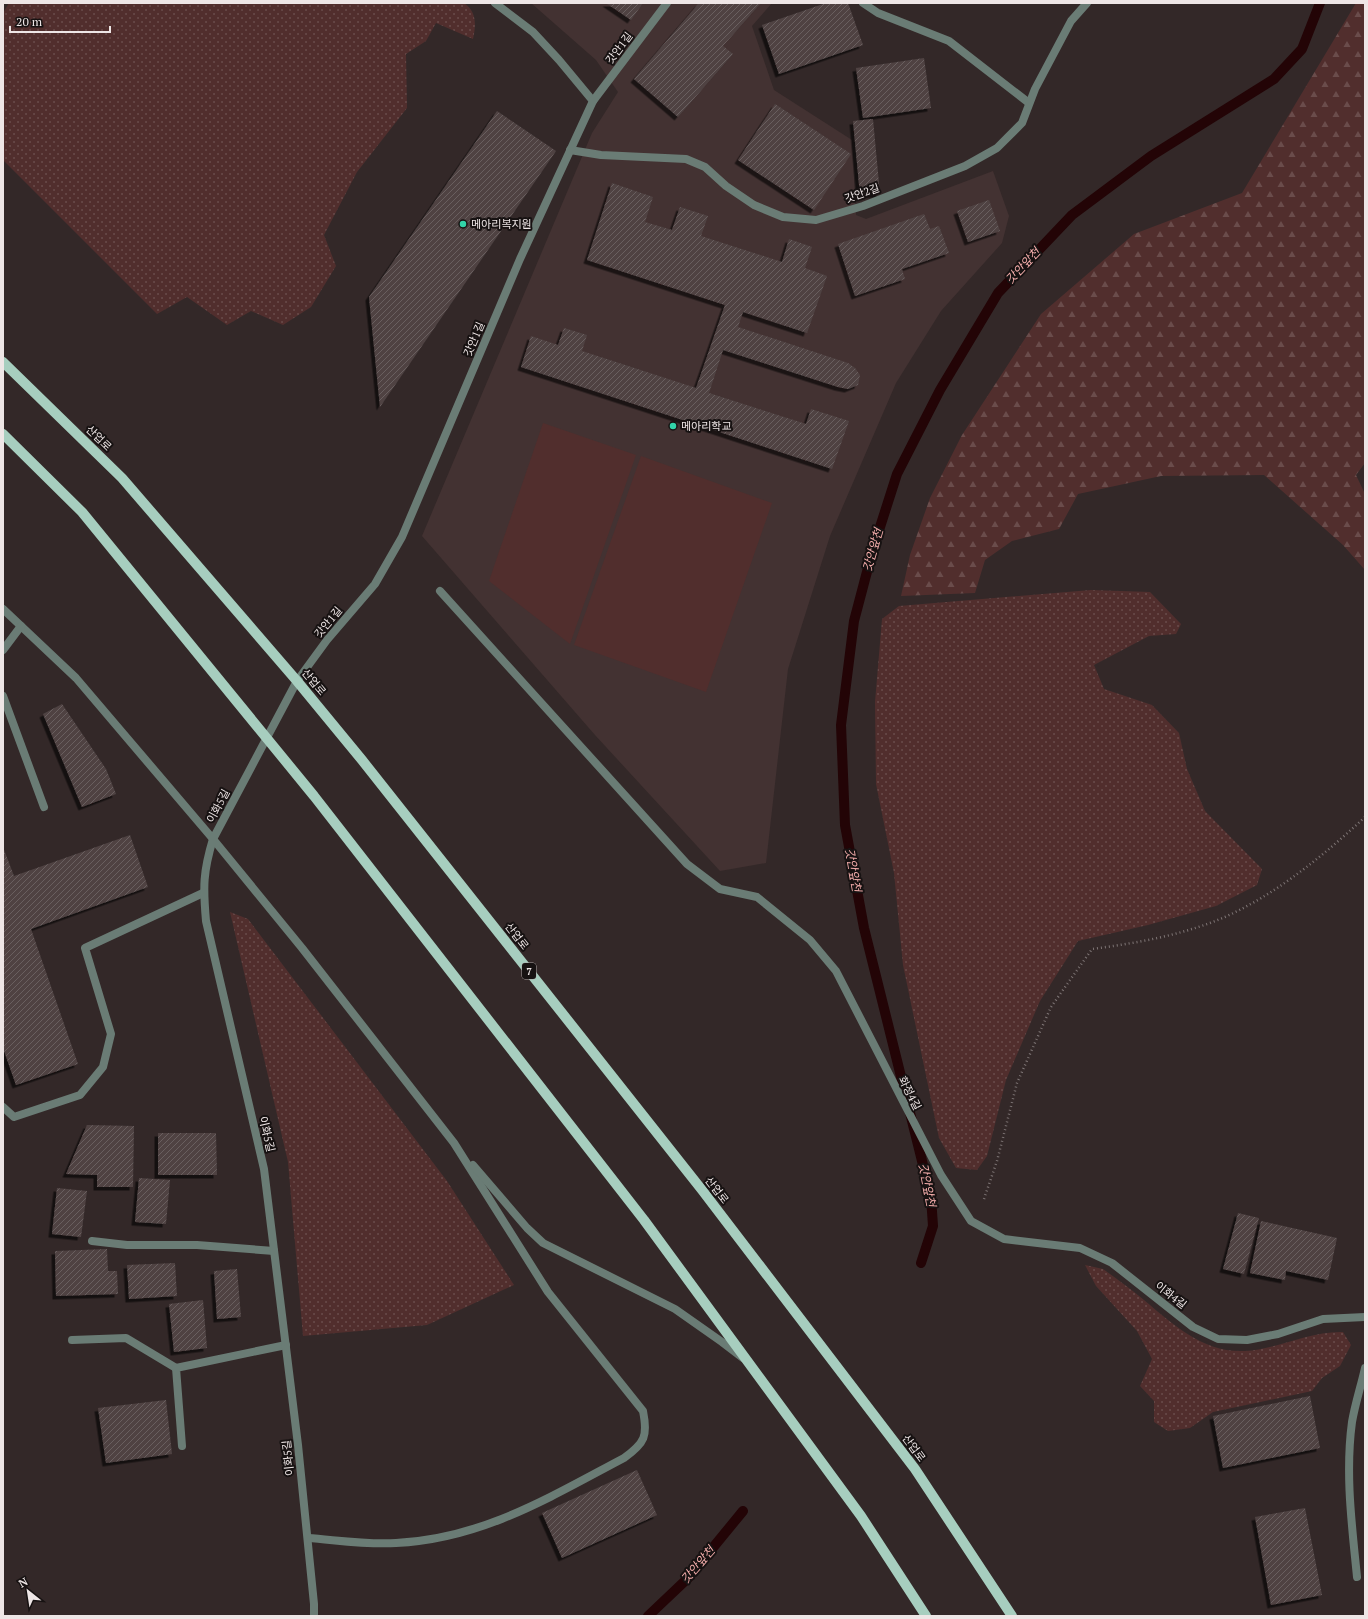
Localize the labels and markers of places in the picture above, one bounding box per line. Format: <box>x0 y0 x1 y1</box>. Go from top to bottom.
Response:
place label: 메아리복지원 <box>471 217 532 231</box>
marker: 메아리복지원 <box>458 219 468 229</box>
place label: 메아리학교 <box>681 419 732 433</box>
marker: 메아리학교 <box>668 421 678 431</box>

